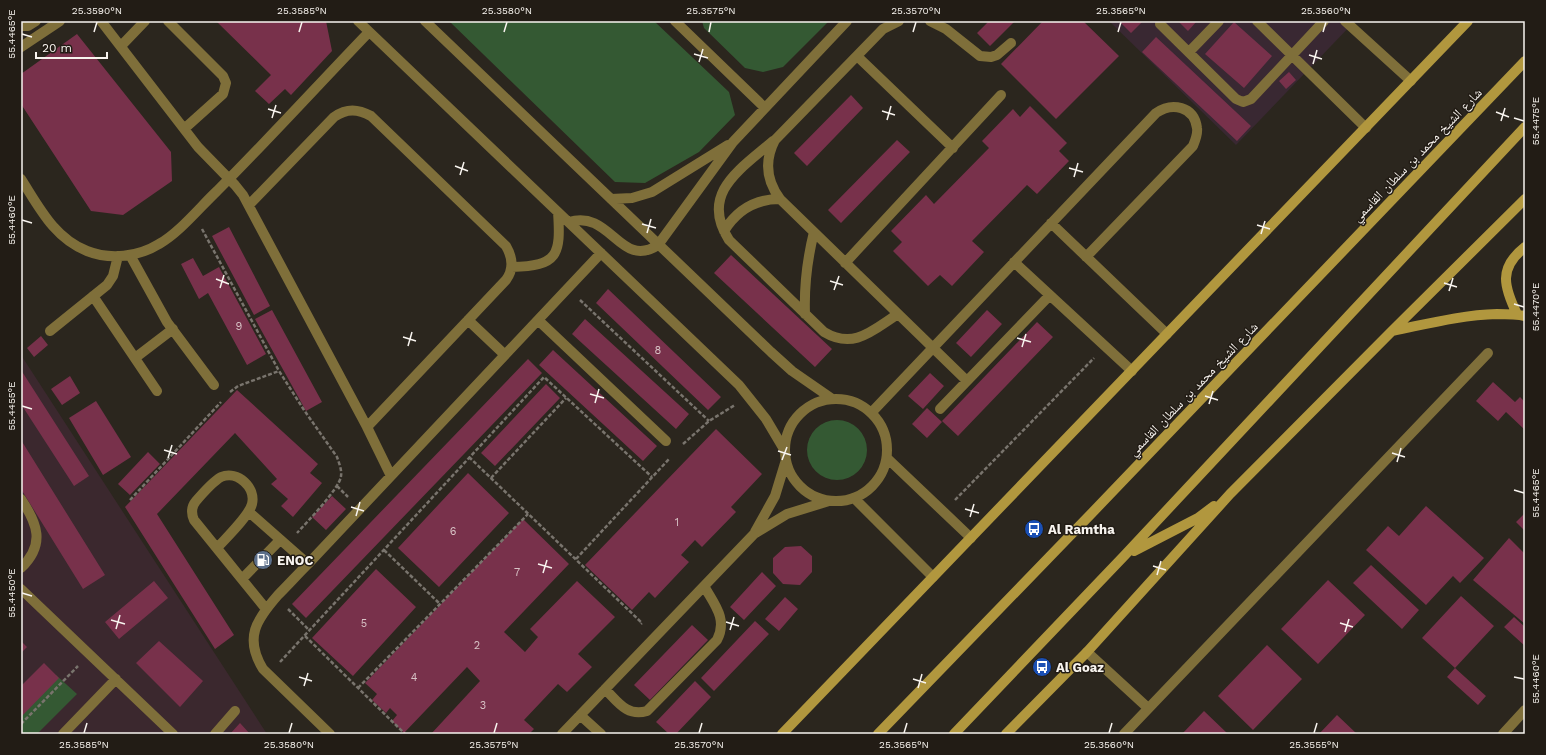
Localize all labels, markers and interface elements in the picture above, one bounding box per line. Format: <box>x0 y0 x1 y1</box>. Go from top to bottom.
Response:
text: 25.3590°N <box>72 5 122 16</box>
text: 25.3585°N <box>277 5 327 16</box>
text: 25.3580°N <box>482 5 532 16</box>
text: 25.3575°N <box>686 5 736 16</box>
text: 25.3570°N <box>891 5 941 16</box>
text: 25.3565°N <box>1096 5 1146 16</box>
text: 25.3560°N <box>1301 5 1351 16</box>
text: 55.4465°E <box>6 9 17 59</box>
scale bar <box>36 34 107 60</box>
text: 20 m <box>42 41 72 55</box>
street label: شارع الشيخ محمد بن سلطان القاسمي <box>1349 85 1487 227</box>
text: 55.4475°E <box>1530 97 1541 145</box>
text: 55.4460°E <box>6 195 17 245</box>
text: 55.4470°E <box>1530 283 1541 331</box>
street label: شارع الشيخ محمد بن سلطان القاسمي <box>1125 319 1263 461</box>
house number: 9 <box>236 320 243 333</box>
house number: 8 <box>655 344 662 357</box>
text: 55.4455°E <box>6 381 17 431</box>
text: 55.4465°E <box>1530 468 1541 518</box>
house number: 1 <box>675 516 679 529</box>
bus stop icon: Al Ramtha <box>1023 518 1045 540</box>
place label: Al Ramtha <box>1048 522 1115 537</box>
house number: 6 <box>450 525 457 538</box>
fuel station icon: ENOC <box>252 549 274 571</box>
place label: ENOC <box>277 553 313 568</box>
house number: 7 <box>514 566 520 579</box>
text: 55.4450°E <box>6 568 17 618</box>
house number: 5 <box>361 617 367 630</box>
house number: 2 <box>474 639 480 652</box>
text: 55.4460°E <box>1530 654 1541 704</box>
bus stop icon: Al Goaz <box>1031 656 1053 678</box>
place label: Al Goaz <box>1056 660 1104 675</box>
house number: 4 <box>411 671 418 684</box>
house number: 3 <box>480 699 486 712</box>
text: 25.3585°N <box>59 739 109 750</box>
text: 25.3580°N <box>264 739 314 750</box>
text: 25.3575°N <box>469 739 519 750</box>
text: 25.3570°N <box>674 739 724 750</box>
text: 25.3565°N <box>879 739 929 750</box>
text: 25.3560°N <box>1084 739 1134 750</box>
text: 25.3555°N <box>1289 739 1339 750</box>

